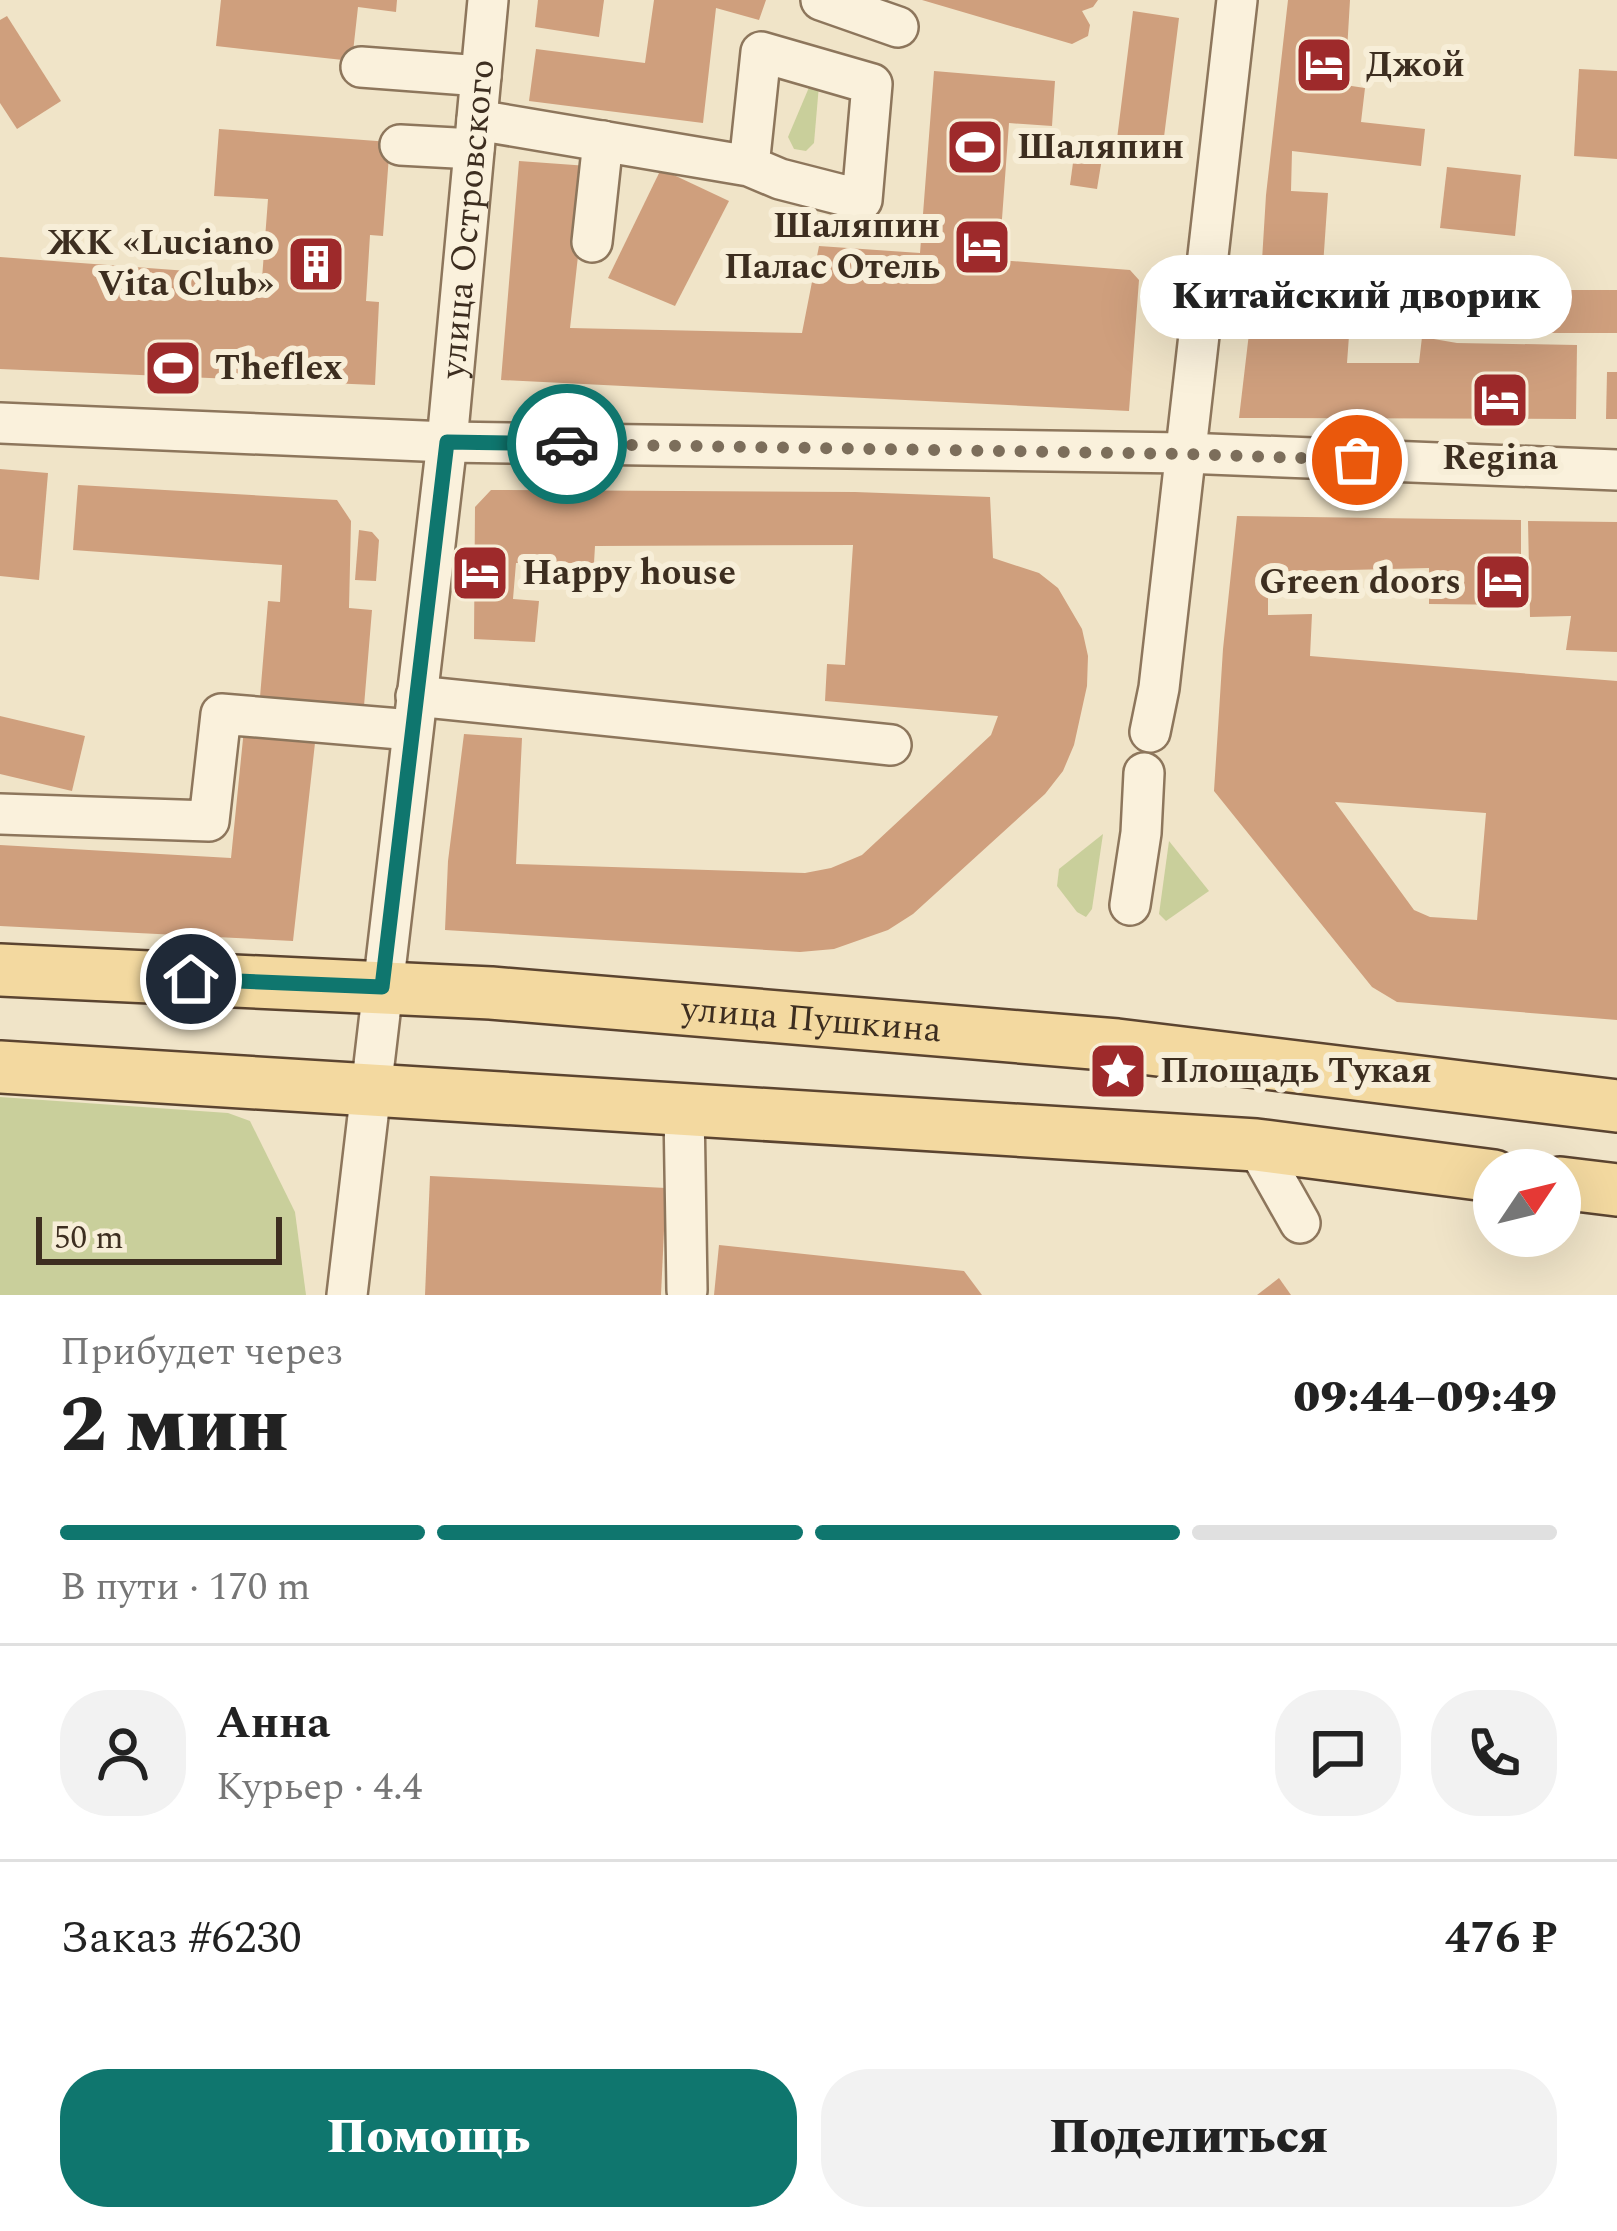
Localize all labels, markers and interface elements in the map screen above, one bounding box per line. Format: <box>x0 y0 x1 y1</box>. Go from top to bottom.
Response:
hotel icon: Джой <box>1293 34 1355 96</box>
place label: Джой <box>1366 38 1465 93</box>
street label: улица Островского <box>425 57 510 382</box>
sports icon: Шаляпин <box>944 116 1006 178</box>
place label: Шаляпин <box>1017 120 1184 175</box>
place label: Шаляпин Палас Отель <box>724 199 940 295</box>
place label: ЖК «Luciano Vita Club» <box>46 216 274 312</box>
hotel icon: Шаляпин Палас Отель <box>951 216 1013 278</box>
building icon: ЖК «Luciano Vita Club» <box>285 233 347 295</box>
callout: Китайский дворик <box>1141 256 1573 340</box>
text: Китайский дворик <box>1172 267 1540 326</box>
sports icon: Theflex <box>142 337 204 399</box>
place label: Theflex <box>215 341 343 396</box>
hotel icon: Regina <box>1469 369 1531 431</box>
courier <box>507 384 627 504</box>
pin <box>1306 409 1408 511</box>
icon: car <box>534 411 600 477</box>
icon: bag <box>1324 427 1390 493</box>
place label: Regina <box>1442 431 1558 486</box>
hotel icon: Happy house <box>449 542 511 604</box>
place label: Happy house <box>522 546 736 601</box>
hotel icon: Green doors <box>1472 551 1534 613</box>
place label: Green doors <box>1259 555 1461 610</box>
pin <box>140 928 242 1030</box>
icon: home <box>158 946 224 1012</box>
street label: улица Пушкина <box>678 981 944 1058</box>
place icon: Площадь Тукая <box>1087 1040 1149 1102</box>
place label: Площадь Тукая <box>1160 1044 1432 1099</box>
north arrow <box>1473 1149 1581 1257</box>
map controls <box>1473 1149 1581 1257</box>
scale bar <box>36 1211 282 1264</box>
text: 50 m <box>54 1213 124 1263</box>
text: Прибудет через <box>60 1323 343 1382</box>
text: 09:44–09:49 <box>1293 1363 1557 1432</box>
text: 2 мин <box>60 1367 288 1486</box>
text: В пути · 170 m <box>60 1558 311 1617</box>
text: Анна <box>216 1689 331 1758</box>
button: person <box>60 1690 186 1816</box>
button: chat <box>1275 1690 1401 1816</box>
button: phone <box>1431 1690 1557 1816</box>
text: Курьер · 4.4 <box>216 1758 422 1817</box>
text: Заказ #6230 <box>60 1904 301 1973</box>
text: 476 ₽ <box>1445 1904 1557 1973</box>
button: Помощь <box>60 2069 797 2207</box>
button: Поделиться <box>821 2069 1557 2207</box>

